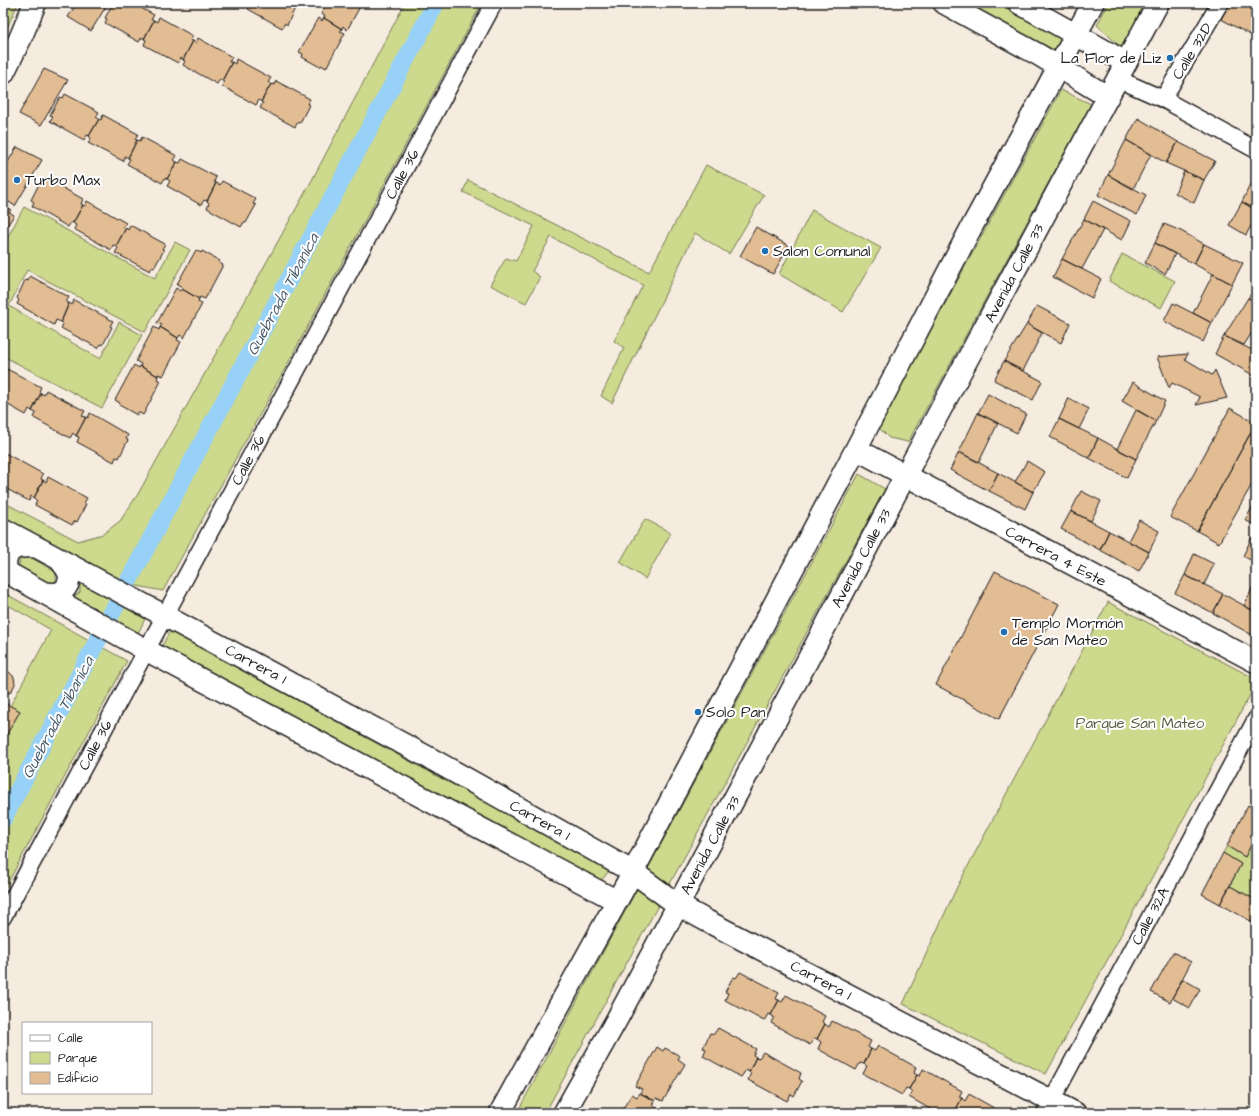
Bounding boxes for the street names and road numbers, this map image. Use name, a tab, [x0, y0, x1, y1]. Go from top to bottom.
street label: Calle 32D	[1167, 19, 1218, 84]
street label: Calle 36	[380, 145, 425, 203]
street label: Avenida Calle 33	[980, 220, 1049, 326]
street label: Calle 36	[226, 431, 271, 489]
street label: Avenida Calle 33	[827, 505, 896, 611]
street label: Carrera 4 Este	[1002, 521, 1110, 592]
street label: Carrera 1	[221, 639, 290, 689]
street label: Calle 36	[73, 716, 118, 774]
street label: Avenida Calle 33	[676, 792, 745, 898]
street label: Carrera 1	[505, 795, 574, 846]
street label: Calle 32A	[1126, 883, 1175, 949]
street label: Carrera 1	[786, 955, 855, 1005]

